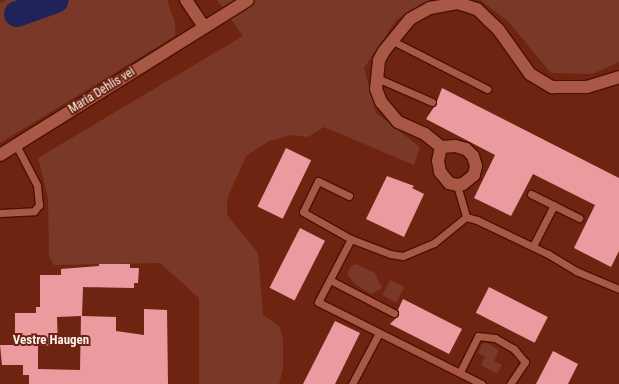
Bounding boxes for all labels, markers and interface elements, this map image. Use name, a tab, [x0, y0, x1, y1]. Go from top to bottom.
street label: Maria Dehlis vei	[66, 65, 138, 117]
district label: Vestre Haugen	[13, 332, 89, 348]

